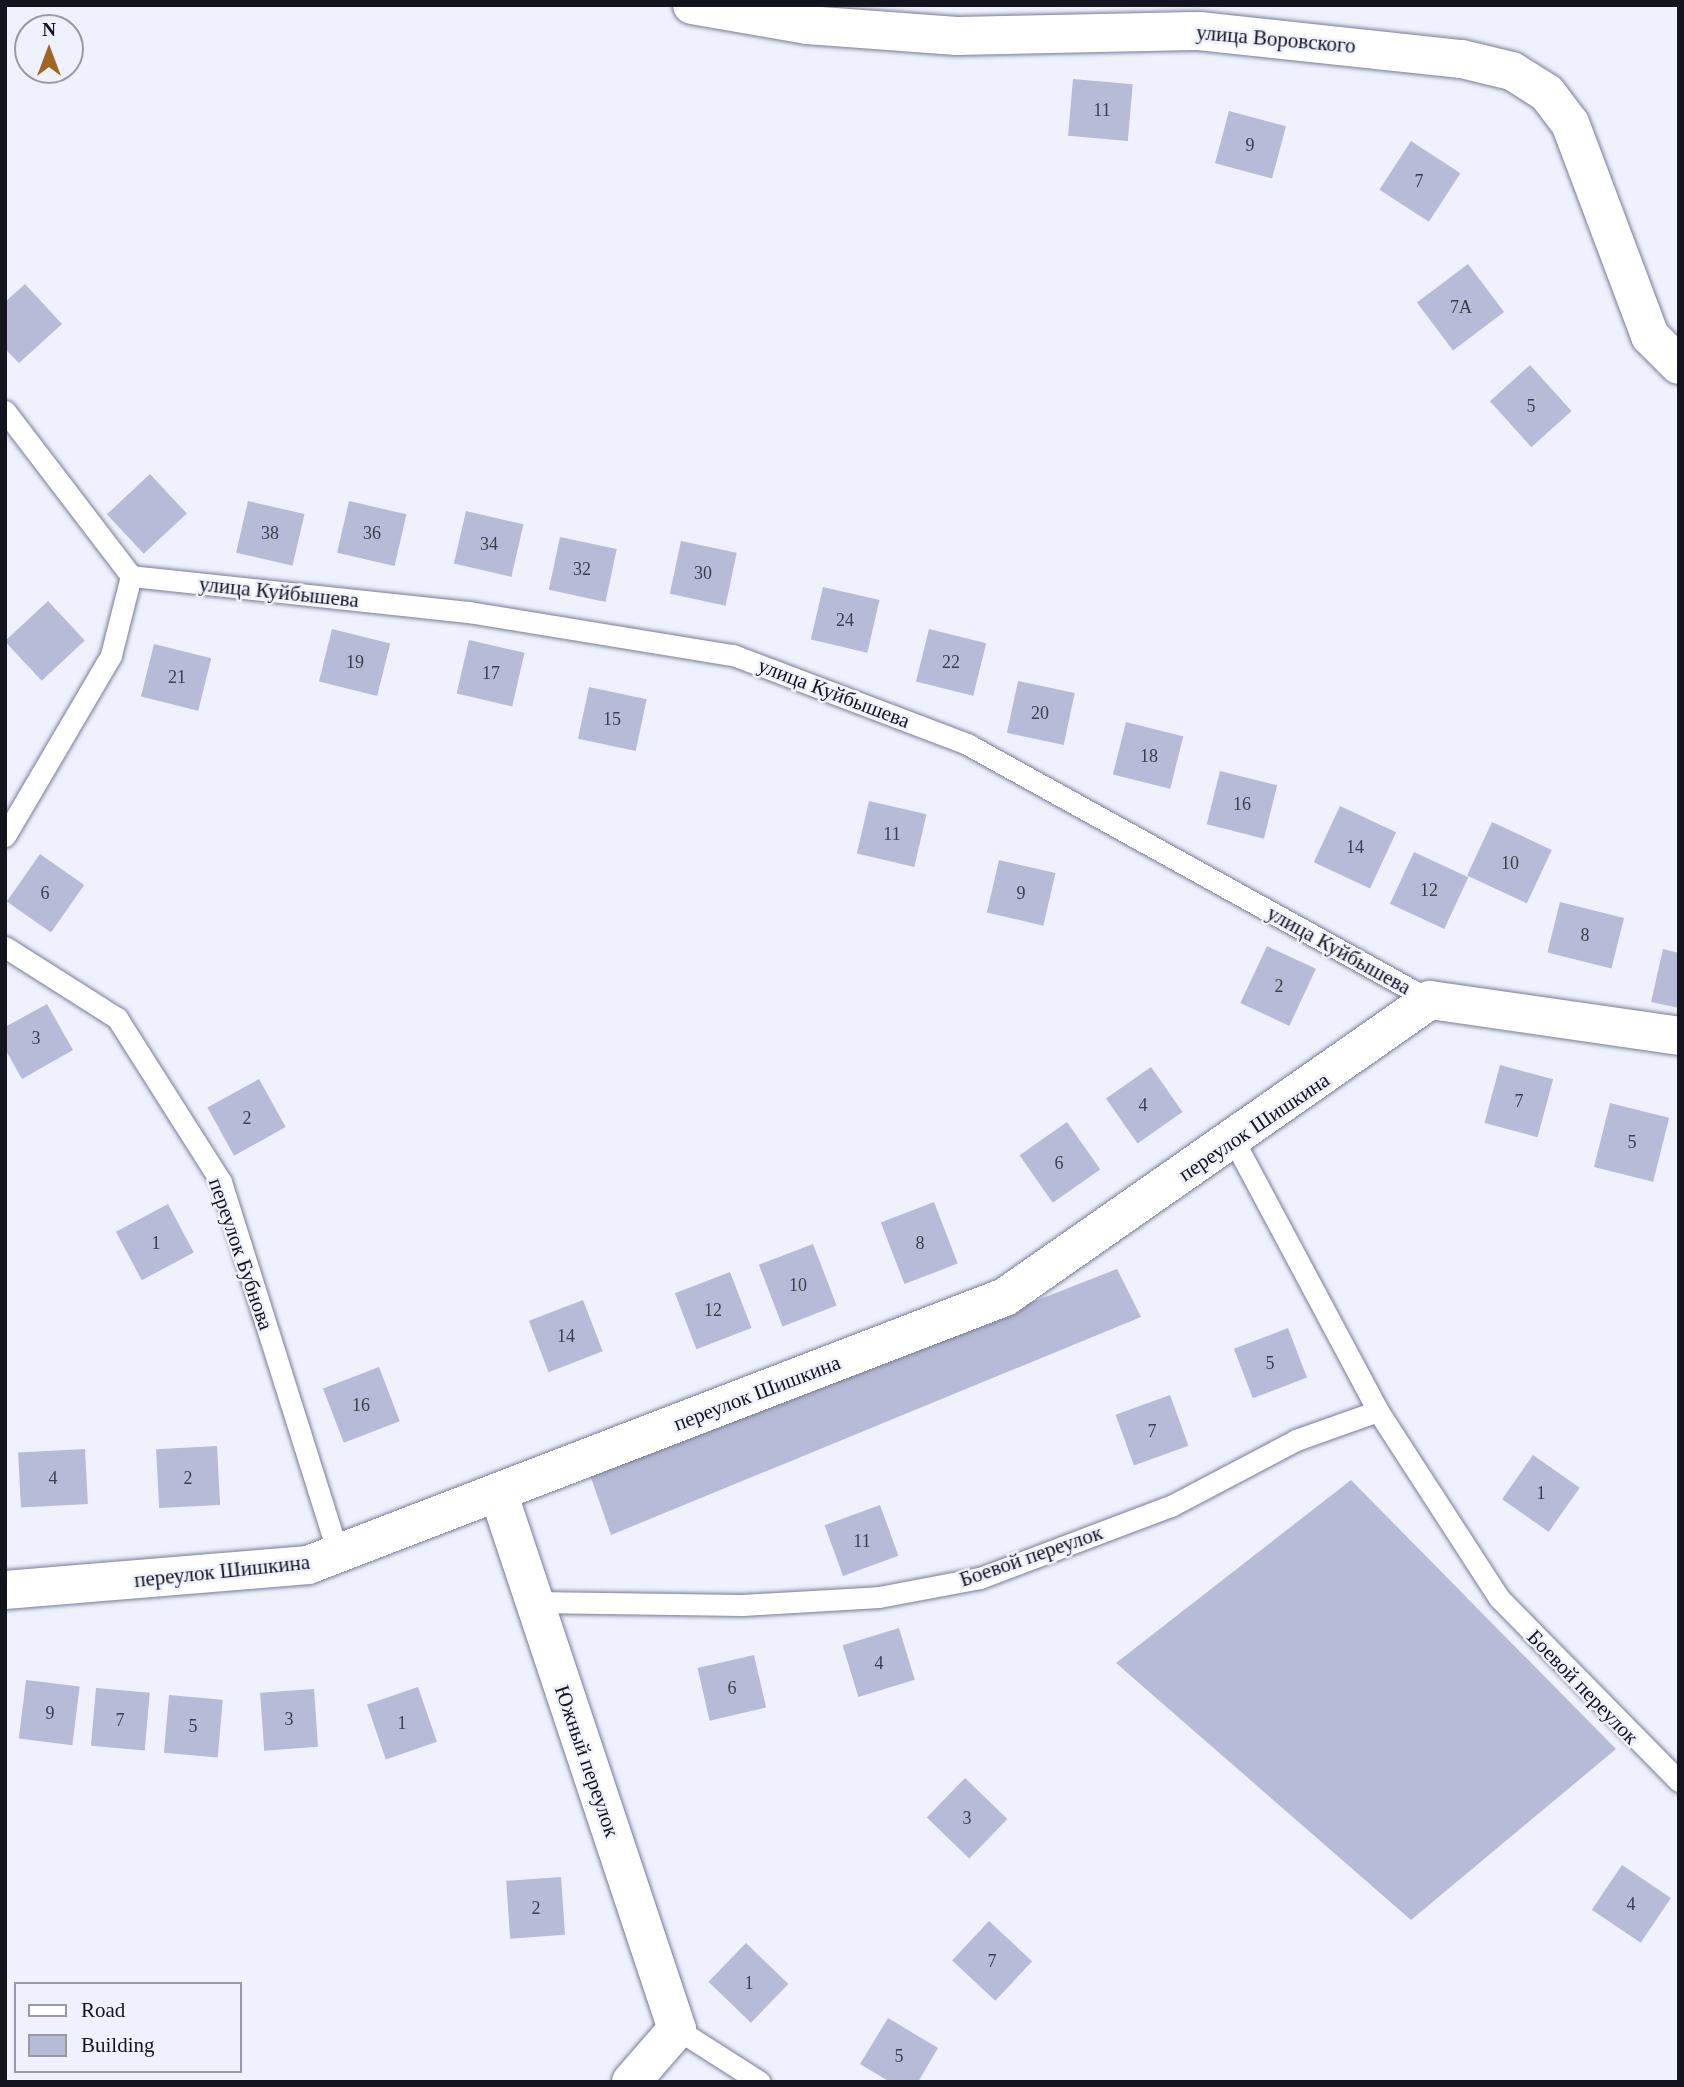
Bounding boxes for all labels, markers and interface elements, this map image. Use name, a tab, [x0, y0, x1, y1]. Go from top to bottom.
north arrow	[14, 14, 84, 84]
text: N	[42, 19, 56, 40]
street label: улица Воровского	[1195, 19, 1357, 59]
house number: 11	[1093, 99, 1111, 121]
house number: 9	[1246, 134, 1254, 156]
house number: 7	[1414, 170, 1424, 192]
house number: 7А	[1450, 296, 1472, 318]
house number: 5	[1526, 395, 1536, 417]
house number: 38	[261, 522, 279, 544]
house number: 36	[363, 522, 381, 544]
house number: 34	[480, 533, 498, 555]
house number: 32	[573, 558, 591, 580]
house number: 30	[694, 562, 712, 584]
street label: улица Куйбышева	[198, 571, 360, 613]
house number: 24	[836, 609, 854, 631]
house number: 19	[346, 651, 364, 673]
house number: 22	[942, 651, 960, 673]
street label: улица Куйбышева	[755, 652, 913, 734]
house number: 17	[482, 662, 500, 684]
house number: 21	[168, 666, 186, 688]
house number: 20	[1031, 702, 1049, 724]
house number: 15	[603, 708, 621, 730]
house number: 18	[1140, 745, 1158, 767]
house number: 16	[1233, 793, 1251, 815]
house number: 11	[883, 823, 901, 845]
house number: 14	[1346, 836, 1364, 858]
house number: 10	[1501, 852, 1519, 874]
house number: 12	[1420, 879, 1438, 901]
house number: 6	[40, 882, 50, 904]
house number: 9	[1016, 882, 1026, 904]
street label: улица Куйбышева	[1263, 900, 1415, 1000]
house number: 8	[1580, 924, 1590, 946]
house number: 2	[1274, 975, 1284, 997]
house number: 3	[32, 1027, 41, 1049]
street label: переулок Шишкина	[1174, 1067, 1334, 1187]
house number: 7	[1514, 1090, 1524, 1112]
house number: 4	[1138, 1094, 1148, 1116]
house number: 2	[242, 1107, 252, 1129]
house number: 5	[1628, 1131, 1636, 1153]
house number: 6	[1054, 1152, 1064, 1174]
street label: переулок Бубнова	[203, 1175, 279, 1333]
house number: 1	[152, 1232, 160, 1254]
house number: 8	[916, 1232, 924, 1254]
house number: 10	[789, 1274, 807, 1296]
house number: 12	[704, 1299, 722, 1321]
house number: 14	[557, 1325, 575, 1347]
street label: переулок Шишкина	[670, 1350, 844, 1436]
house number: 5	[1266, 1352, 1274, 1374]
house number: 16	[352, 1394, 370, 1416]
house number: 7	[1148, 1420, 1156, 1442]
house number: 4	[48, 1467, 57, 1489]
house number: 2	[184, 1467, 192, 1489]
house number: 1	[1536, 1482, 1546, 1504]
street label: Боевой переулок	[956, 1520, 1106, 1592]
house number: 11	[853, 1530, 871, 1552]
street label: переулок Шишкина	[133, 1549, 311, 1593]
street label: Боевой переулок	[1522, 1624, 1644, 1750]
house number: 4	[874, 1652, 884, 1674]
house number: 6	[728, 1677, 736, 1699]
street label: Южный переулок	[549, 1682, 625, 1840]
house number: 9	[46, 1702, 55, 1724]
house number: 3	[284, 1708, 294, 1730]
house number: 7	[116, 1709, 124, 1731]
house number: 1	[398, 1712, 407, 1734]
house number: 5	[188, 1715, 198, 1737]
house number: 3	[962, 1807, 972, 1829]
house number: 4	[1626, 1893, 1636, 1915]
house number: 2	[532, 1897, 540, 1919]
house number: 7	[988, 1950, 996, 1972]
house number: 1	[744, 1972, 754, 1994]
legend	[14, 1982, 242, 2073]
text: Road	[81, 1998, 125, 2022]
text: Building	[81, 2033, 155, 2057]
house number: 5	[894, 2045, 903, 2067]

